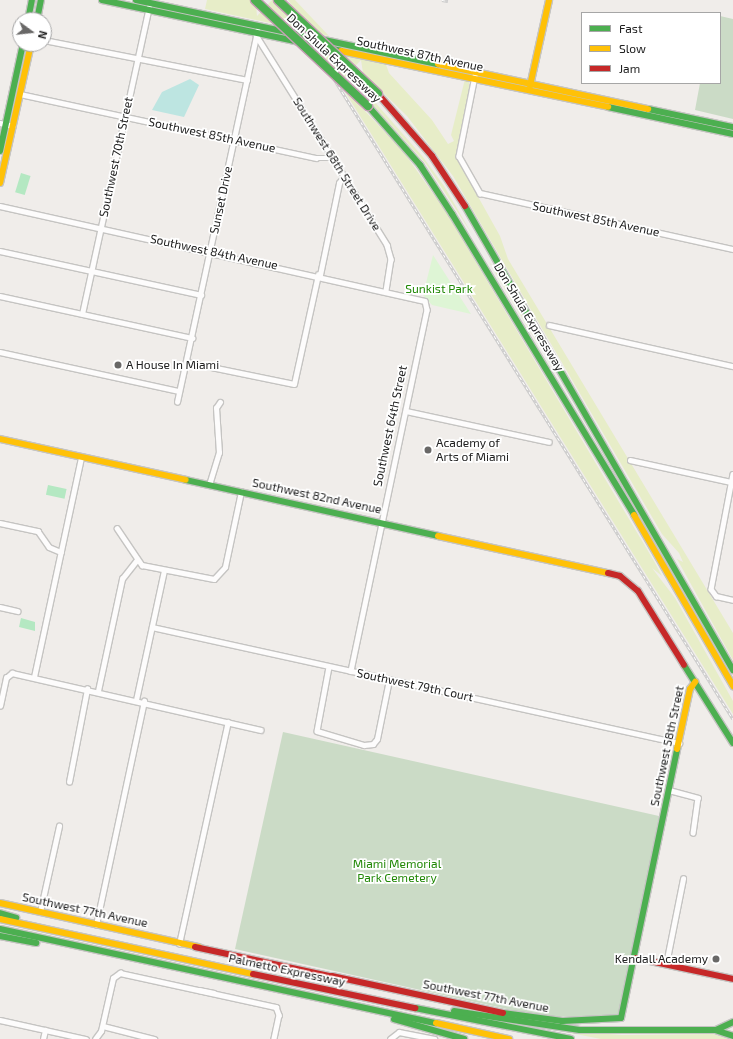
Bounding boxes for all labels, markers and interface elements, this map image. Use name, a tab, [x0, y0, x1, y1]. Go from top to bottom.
street label: Don Shula Expressway	[284, 10, 384, 106]
north arrow	[12, 12, 52, 52]
legend	[581, 12, 721, 84]
text: Fast	[619, 21, 642, 35]
text: N	[36, 29, 50, 40]
street label: Southwest 87th Avenue	[355, 34, 485, 74]
text: Slow	[619, 41, 646, 55]
text: Jam	[619, 61, 640, 75]
street label: Southwest 68th Street Drive	[290, 95, 384, 233]
street label: Southwest 70th Street	[96, 96, 136, 218]
street label: Southwest 85th Avenue	[147, 114, 277, 156]
street label: Sunset Drive	[207, 165, 235, 235]
street label: Southwest 85th Avenue	[531, 198, 661, 240]
street label: Southwest 84th Avenue	[149, 231, 279, 273]
street label: Don Shula Expressway	[491, 260, 567, 374]
park label: Sunkist Park	[405, 282, 473, 296]
place label: A House In Miami	[126, 358, 219, 372]
marker: A House In Miami	[113, 360, 123, 370]
street label: Southwest 64th Street	[370, 364, 410, 488]
place label: Academy of Arts of Miami	[436, 436, 509, 464]
marker: Academy of Arts of Miami	[423, 445, 433, 455]
street label: Southwest 82nd Avenue	[251, 475, 383, 517]
street label: Southwest 79th Court	[355, 666, 475, 704]
street label: Southwest 58th Street	[647, 684, 687, 808]
park label: Miami Memorial Park Cemetery	[353, 857, 441, 885]
street label: Southwest 77th Avenue	[21, 890, 149, 930]
street label: Palmetto Expressway	[227, 951, 347, 989]
place label: Kendall Academy	[614, 952, 708, 966]
marker: Kendall Academy	[711, 954, 721, 964]
street label: Southwest 77th Avenue	[422, 977, 550, 1015]

